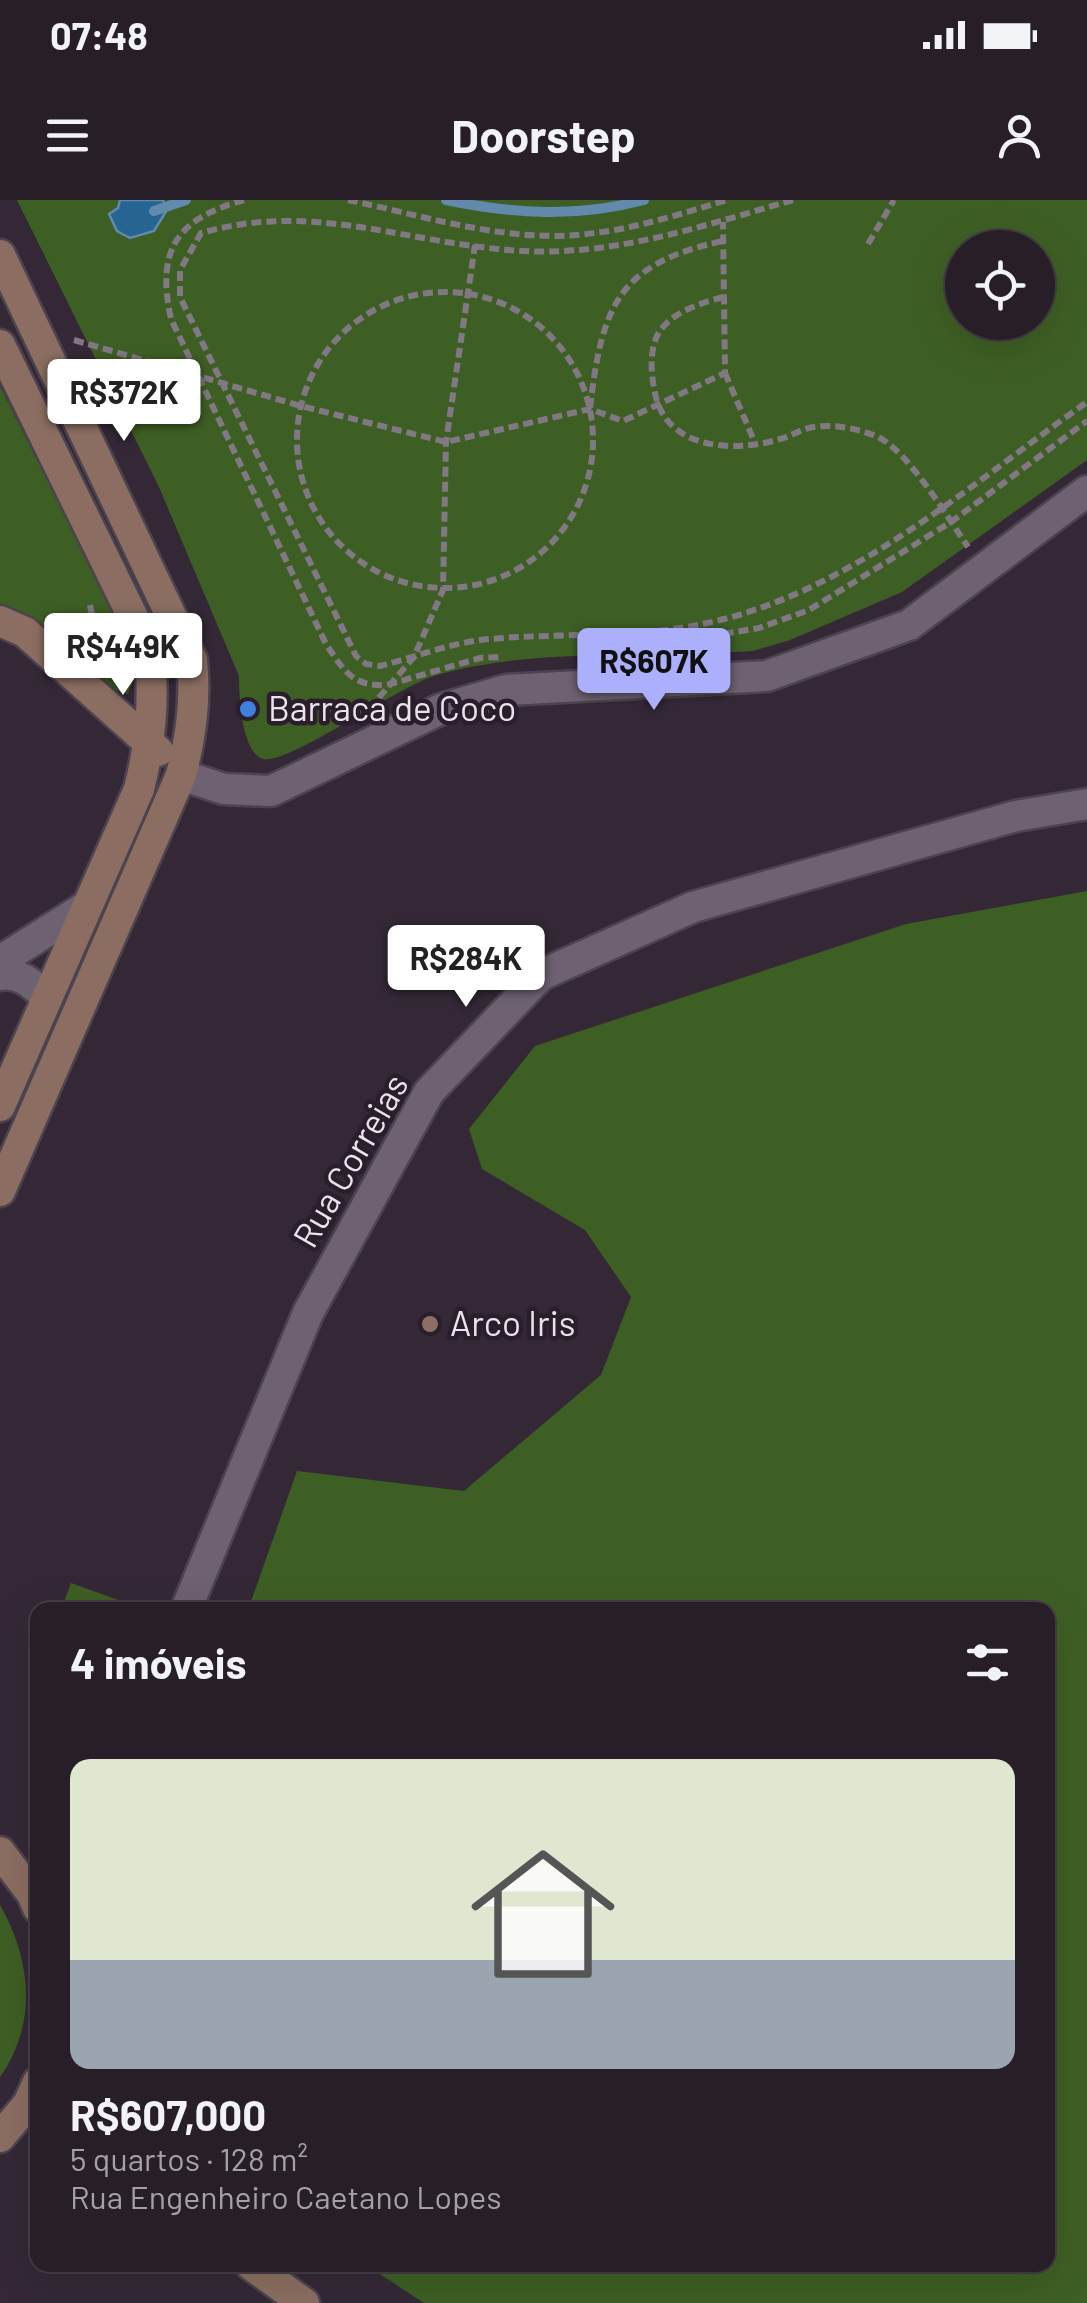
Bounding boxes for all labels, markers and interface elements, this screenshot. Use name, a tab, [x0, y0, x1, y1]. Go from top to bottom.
text: 07:48	[50, 12, 148, 58]
icon: menu	[40, 108, 95, 163]
text: Doorstep	[451, 108, 636, 162]
icon: person	[992, 108, 1047, 163]
map controls	[945, 230, 1055, 340]
button: locate	[945, 230, 1055, 340]
pin: R$372K	[43, 359, 205, 444]
text: R$372K	[69, 372, 179, 410]
pin: R$449K	[42, 613, 204, 698]
text: R$449K	[66, 626, 180, 664]
pin: R$607K	[573, 628, 735, 713]
text: R$607K	[599, 641, 709, 679]
place label: Barraca de Coco	[268, 686, 516, 728]
marker: Barraca de Coco	[237, 698, 259, 720]
pin: R$284K	[385, 925, 547, 1010]
text: R$284K	[410, 938, 522, 976]
street label: Rua Correias	[283, 1066, 416, 1254]
place label: Arco Iris	[450, 1301, 576, 1343]
marker: Arco Iris	[419, 1313, 441, 1335]
icon: filters	[960, 1635, 1015, 1690]
text: 4 imóveis	[70, 1637, 247, 1687]
icon: home	[453, 1824, 633, 2004]
text: R$607,000	[70, 2089, 266, 2139]
text: 5 quartos · 128 m²	[70, 2139, 308, 2177]
text: Rua Engenheiro Caetano Lopes	[70, 2177, 502, 2215]

